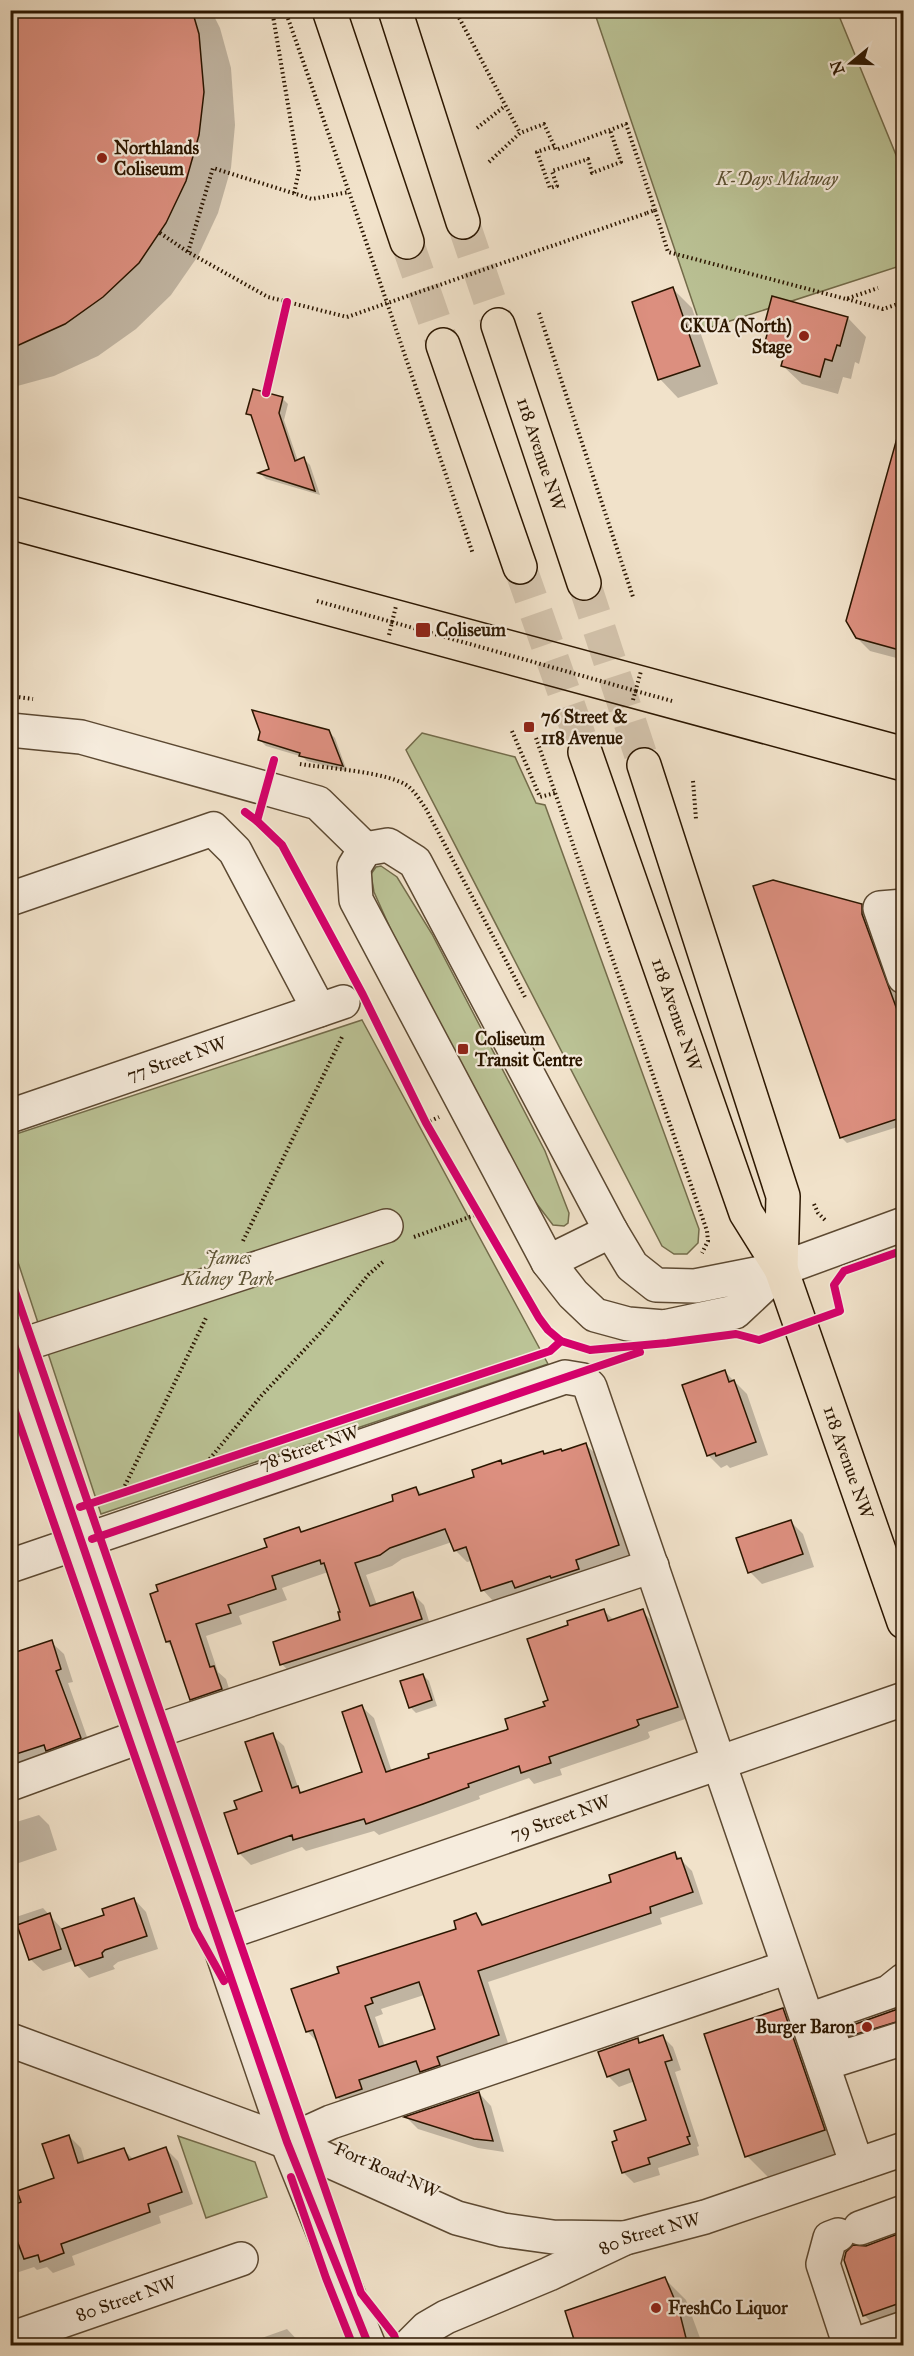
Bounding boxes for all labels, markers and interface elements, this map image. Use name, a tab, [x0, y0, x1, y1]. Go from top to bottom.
north arrow	[821, 33, 881, 93]
text: N	[826, 58, 848, 77]
place label: Northlands Coliseum	[114, 137, 199, 180]
marker: Northlands Coliseum	[95, 151, 109, 165]
park label: K-Days Midway	[715, 168, 839, 190]
place label: CKUA (North) Stage	[680, 315, 793, 359]
marker: CKUA (North) Stage	[797, 329, 811, 343]
street label: 118 Avenue NW	[512, 395, 570, 514]
place label: Coliseum	[436, 619, 507, 641]
marker: Coliseum	[414, 621, 432, 639]
place label: 76 Street & 118 Avenue	[541, 706, 628, 749]
marker: 76 Street & 118 Avenue	[522, 720, 536, 734]
street label: 118 Avenue NW	[647, 955, 707, 1075]
place label: Coliseum Transit Centre	[474, 1028, 583, 1071]
street label: 77 Street NW	[124, 1031, 230, 1086]
marker: Coliseum Transit Centre	[456, 1042, 470, 1056]
park label: James Kidney Park	[181, 1247, 274, 1290]
street label: 118 Avenue NW	[819, 1403, 878, 1522]
street label: 78 Street NW	[256, 1420, 363, 1475]
street label: 79 Street NW	[507, 1790, 614, 1845]
place label: Burger Baron	[755, 2016, 855, 2039]
marker: Burger Baron	[860, 2020, 874, 2034]
street label: Fort Road NW	[331, 2137, 444, 2203]
street label: 80 Street NW	[595, 2207, 703, 2260]
street label: 80 Street NW	[73, 2271, 180, 2326]
place label: FreshCo Liquor	[668, 2297, 789, 2320]
marker: FreshCo Liquor	[649, 2301, 663, 2315]

